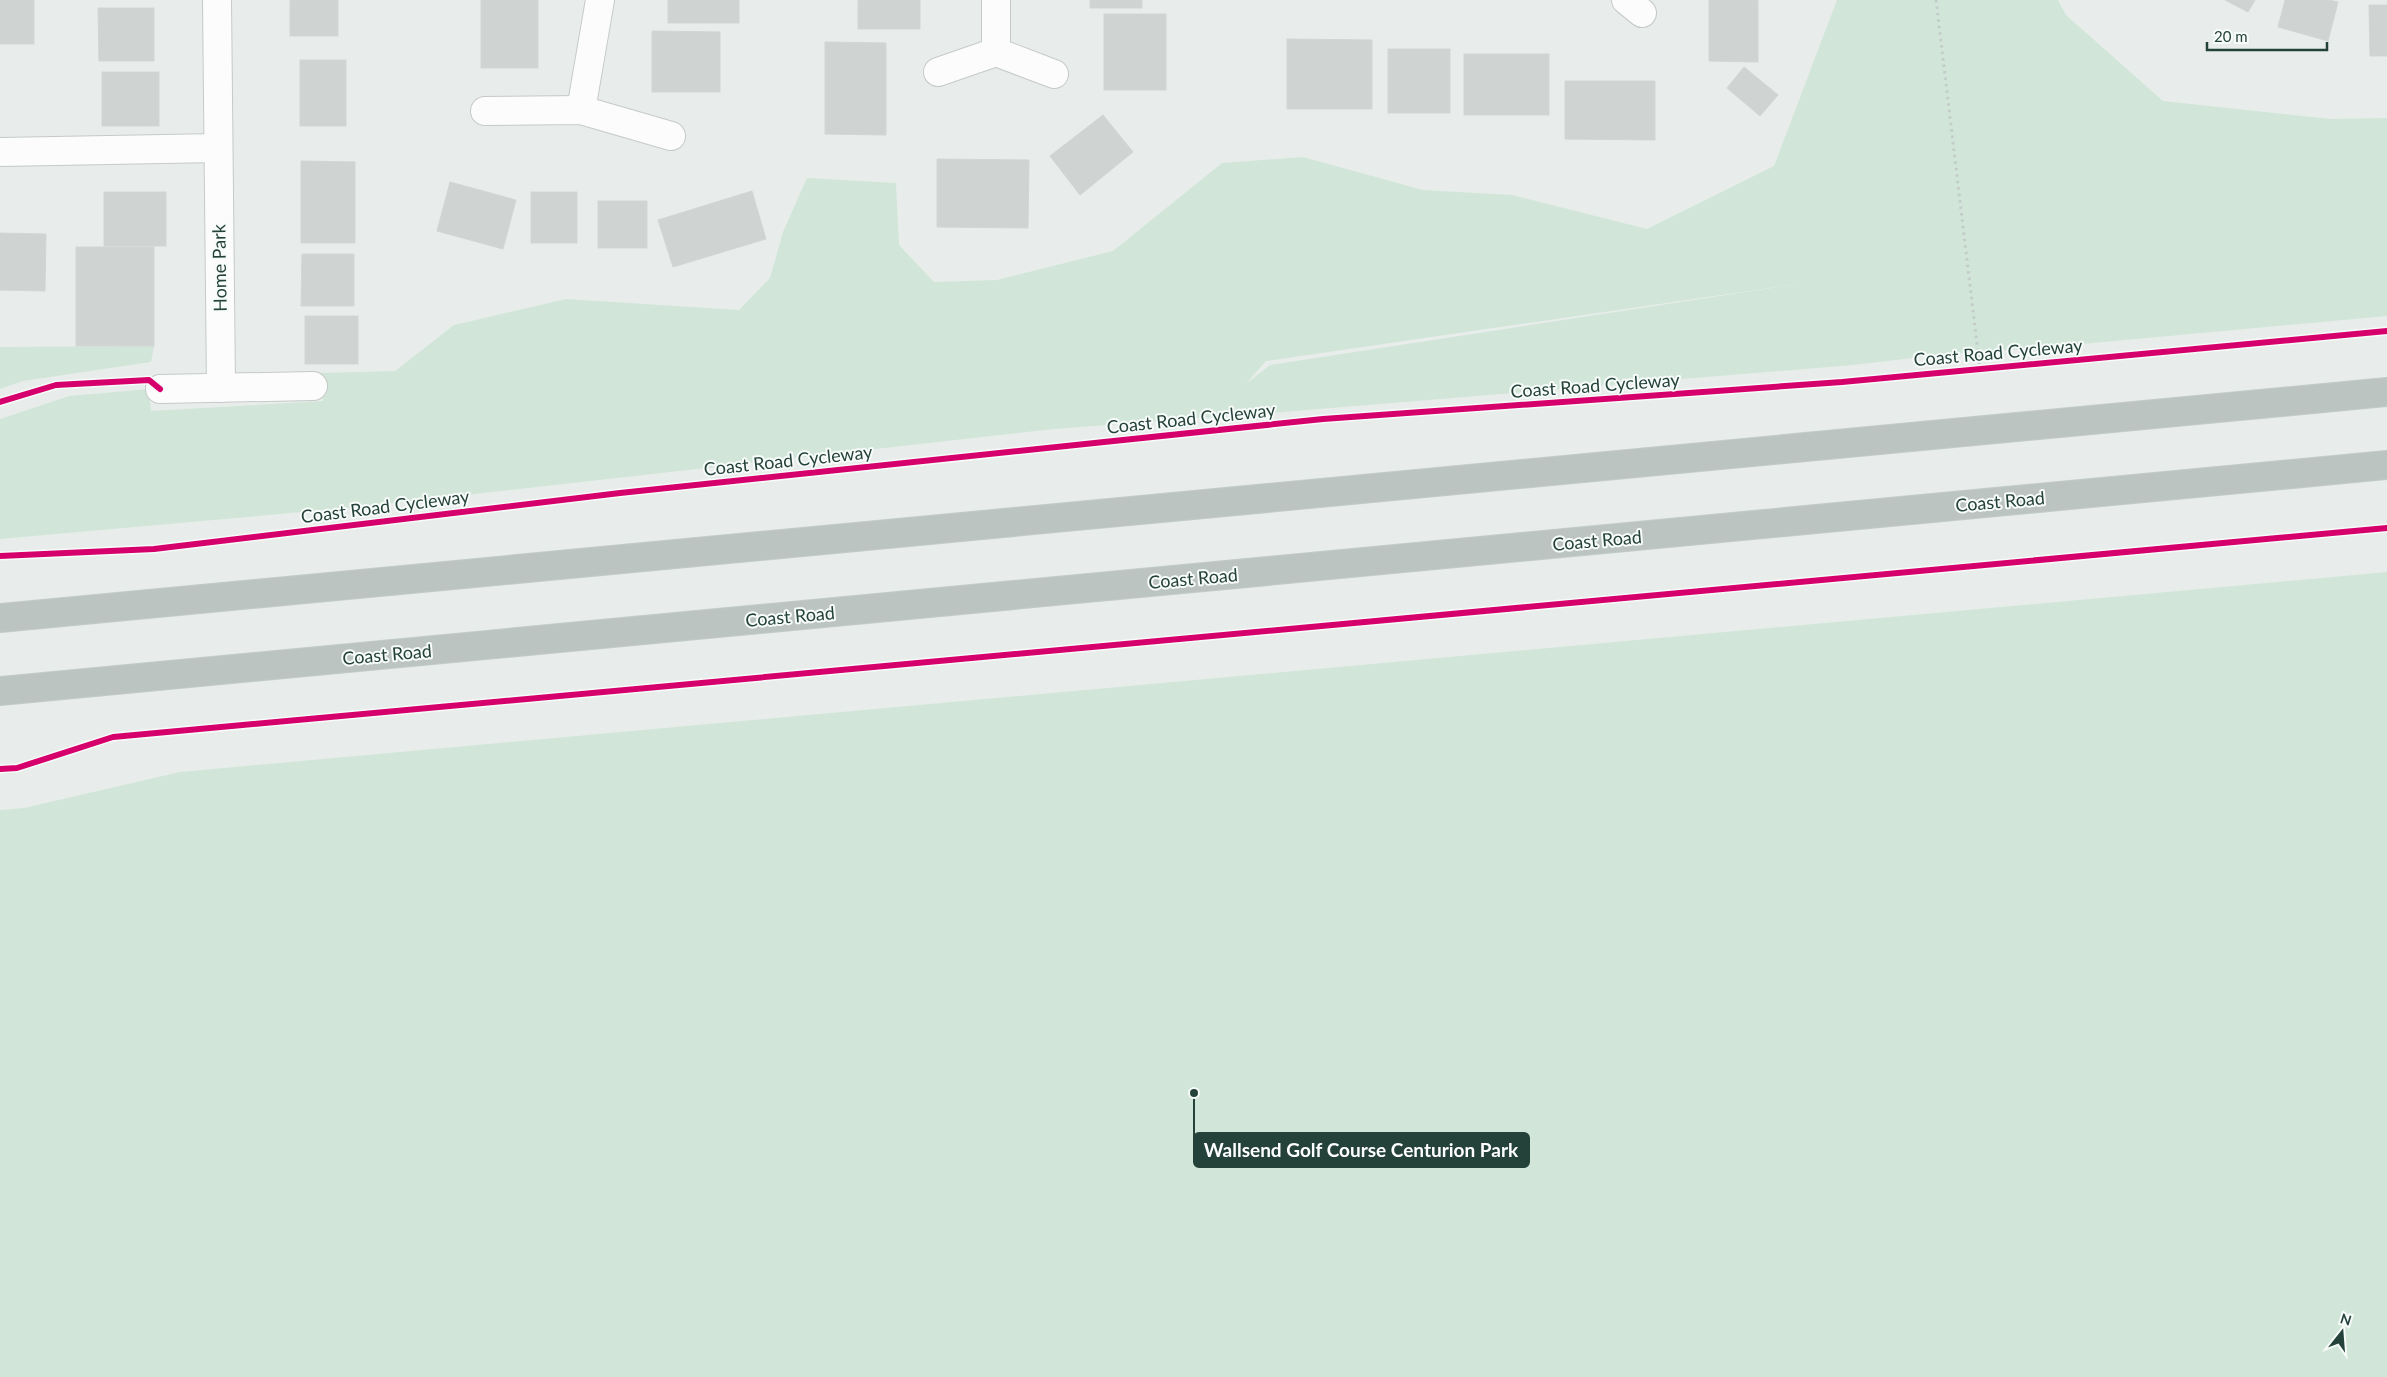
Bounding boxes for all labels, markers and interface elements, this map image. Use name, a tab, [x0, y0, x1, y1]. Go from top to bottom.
scale bar	[2207, 20, 2327, 52]
text: 20 m	[2214, 27, 2248, 45]
street label: Home Park	[207, 223, 231, 312]
street label: Coast Road Cycleway	[1913, 334, 2084, 370]
street label: Coast Road Cycleway	[1510, 368, 1681, 402]
street label: Coast Road Cycleway	[1106, 398, 1277, 438]
street label: Coast Road Cycleway	[703, 440, 874, 480]
street label: Coast Road Cycleway	[300, 485, 471, 527]
street label: Coast Road	[1954, 486, 2046, 516]
street label: Coast Road	[1551, 525, 1643, 555]
street label: Coast Road	[1147, 563, 1239, 593]
street label: Coast Road	[744, 601, 836, 631]
street label: Coast Road	[341, 639, 433, 669]
callout: Wallsend Golf Course Centurion Park	[1194, 1133, 1529, 1167]
text: Wallsend Golf Course Centurion Park	[1204, 1138, 1519, 1161]
north arrow	[2317, 1307, 2367, 1357]
text: N	[2338, 1309, 2354, 1329]

